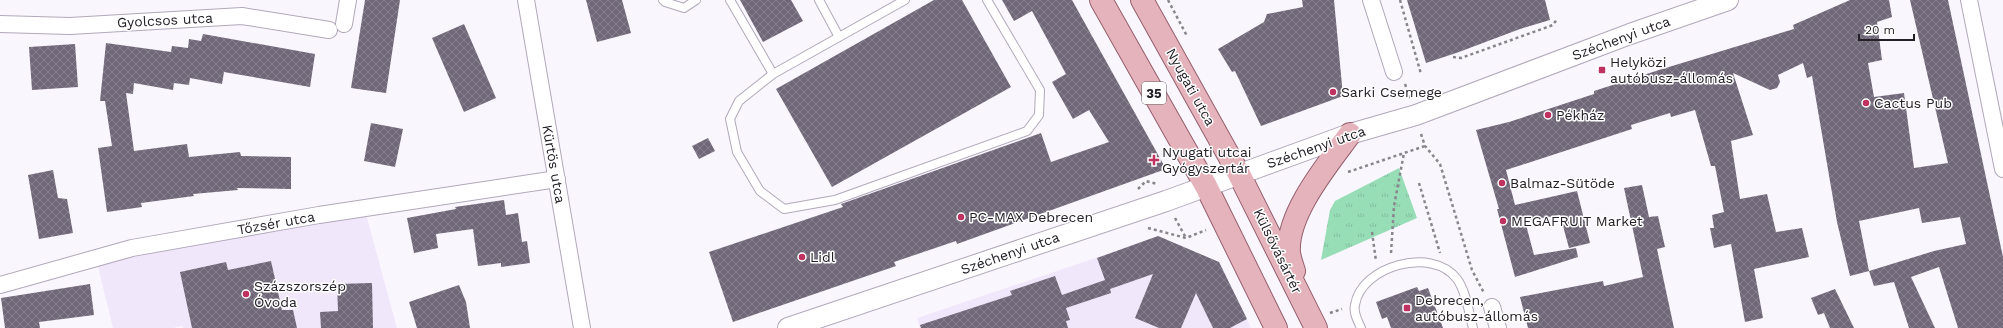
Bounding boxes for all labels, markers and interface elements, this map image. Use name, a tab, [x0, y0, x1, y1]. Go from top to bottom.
street label: Gyolcsos utca	[117, 9, 213, 31]
street label: Széchenyi utca	[1570, 13, 1672, 63]
scale bar	[1859, 16, 1914, 42]
text: 20 m	[1865, 23, 1895, 37]
street label: Nyugati utca	[1163, 46, 1219, 128]
place label: Helyközi autóbusz-állomás	[1610, 54, 1733, 86]
marker: Helyközi autóbusz-állomás	[1597, 65, 1607, 75]
road number: 35	[1142, 82, 1166, 104]
place label: Sarki Csemege	[1341, 84, 1442, 100]
marker: Sarki Csemege	[1328, 87, 1338, 97]
place label: Cactus Pub	[1874, 95, 1952, 111]
marker: Cactus Pub	[1861, 98, 1871, 108]
place label: Pékház	[1556, 107, 1605, 123]
marker: Pékház	[1543, 110, 1553, 120]
street label: Kürtös utca	[539, 123, 569, 205]
street label: Széchenyi utca	[1265, 123, 1368, 171]
place label: Nyugati utcai Gyógyszertár	[1162, 144, 1252, 176]
marker: Nyugati utcai Gyógyszertár	[1149, 155, 1159, 165]
place label: Balmaz-Sütöde	[1510, 175, 1615, 191]
marker: Balmaz-Sütöde	[1497, 178, 1507, 188]
street label: Külsővásártér	[1250, 206, 1306, 296]
street label: Tőzsér utca	[236, 208, 316, 238]
place label: PC-MAX Debrecen	[969, 209, 1093, 225]
marker: PC-MAX Debrecen	[956, 212, 966, 222]
place label: MEGAFRUIT Market	[1511, 213, 1643, 229]
marker: MEGAFRUIT Market	[1498, 216, 1508, 226]
street label: Széchenyi utca	[959, 229, 1062, 277]
place label: Lidl	[810, 249, 836, 265]
marker: Lidl	[797, 252, 807, 262]
place label: Százszorszép Óvoda	[254, 278, 346, 310]
marker: Százszorszép Óvoda	[241, 289, 251, 299]
place label: Debrecen, autóbusz-állomás	[1415, 292, 1538, 324]
marker: Debrecen, autóbusz-állomás	[1402, 303, 1412, 313]

